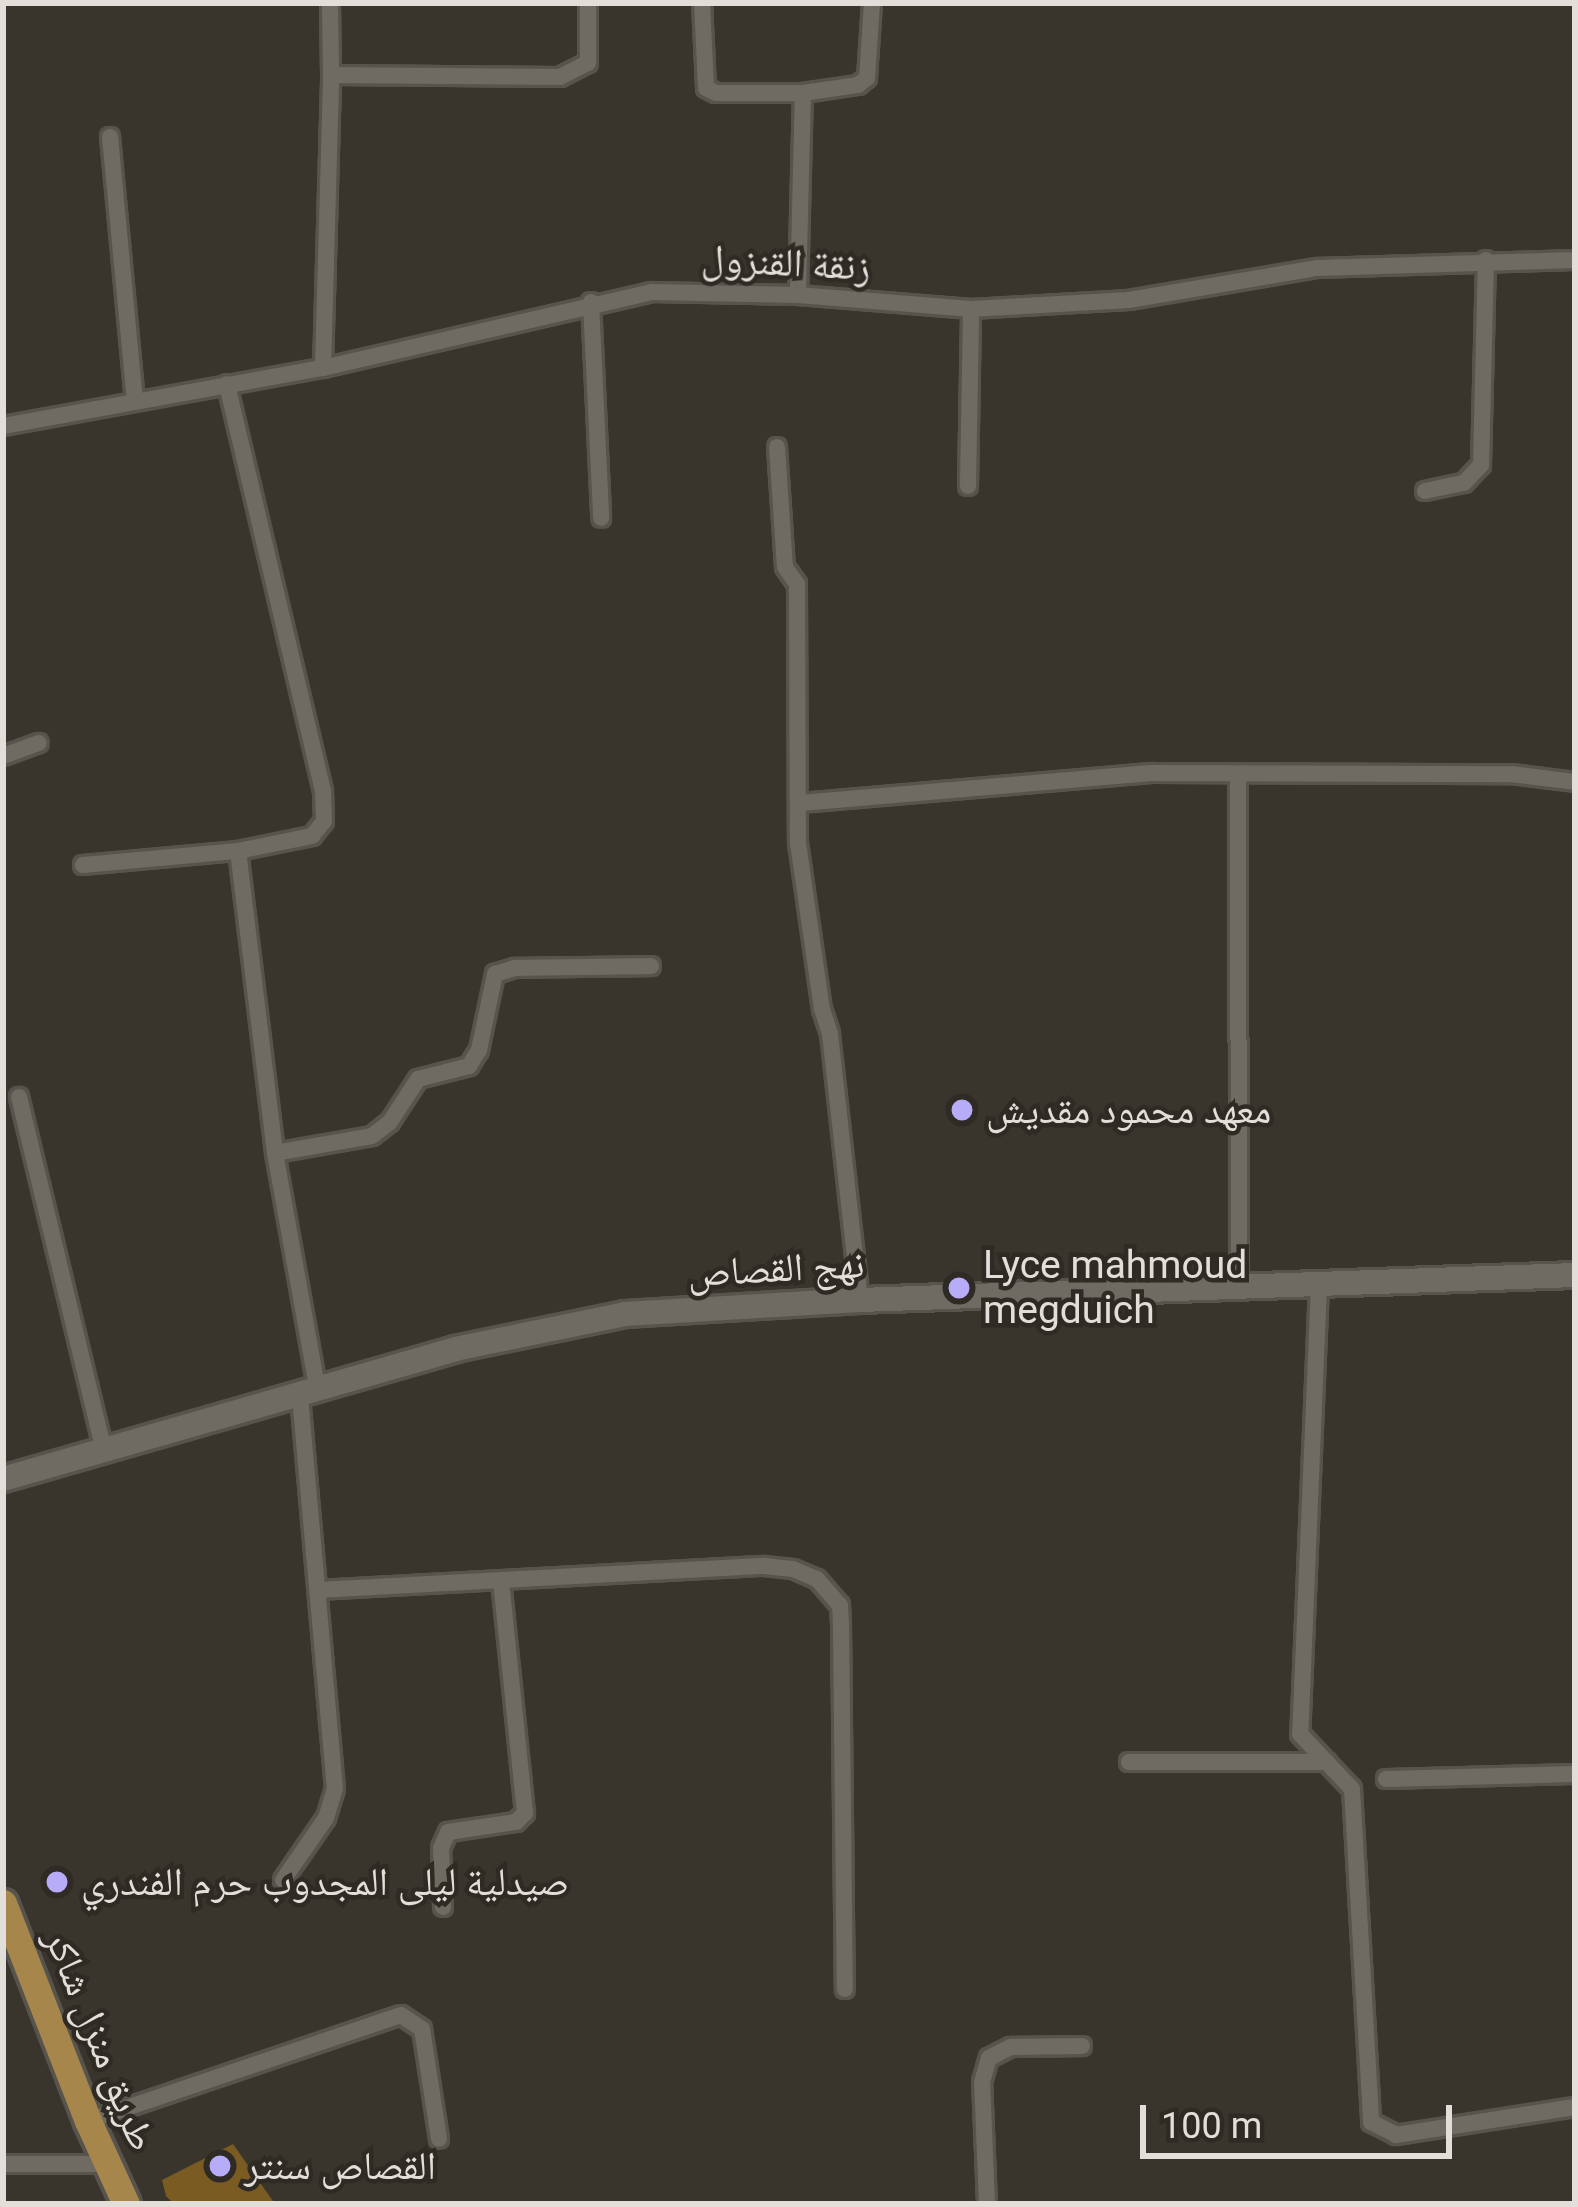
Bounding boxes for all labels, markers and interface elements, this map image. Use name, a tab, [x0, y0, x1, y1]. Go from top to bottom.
street label: زنقة القنزول	[700, 235, 872, 291]
place label: معهد محمود مقديش	[986, 1087, 1271, 1133]
marker: معهد محمود مقديش	[949, 1097, 975, 1123]
street label: نهج القصاص	[686, 1241, 866, 1297]
place label: Lyce mahmoud megduich	[983, 1243, 1247, 1334]
marker: Lyce mahmoud megduich	[946, 1275, 972, 1301]
place label: صيدلية ليلى المجدوب حرم الفندري	[81, 1859, 569, 1905]
marker: صيدلية ليلى المجدوب حرم الفندري	[44, 1869, 70, 1895]
street label: طريق منزل شاكر	[34, 1922, 166, 2158]
scale bar	[1146, 2081, 1458, 2155]
text: 100 m	[1161, 2105, 1262, 2147]
place label: القصاص سنتر	[244, 2143, 436, 2189]
marker: القصاص سنتر	[207, 2153, 233, 2179]

